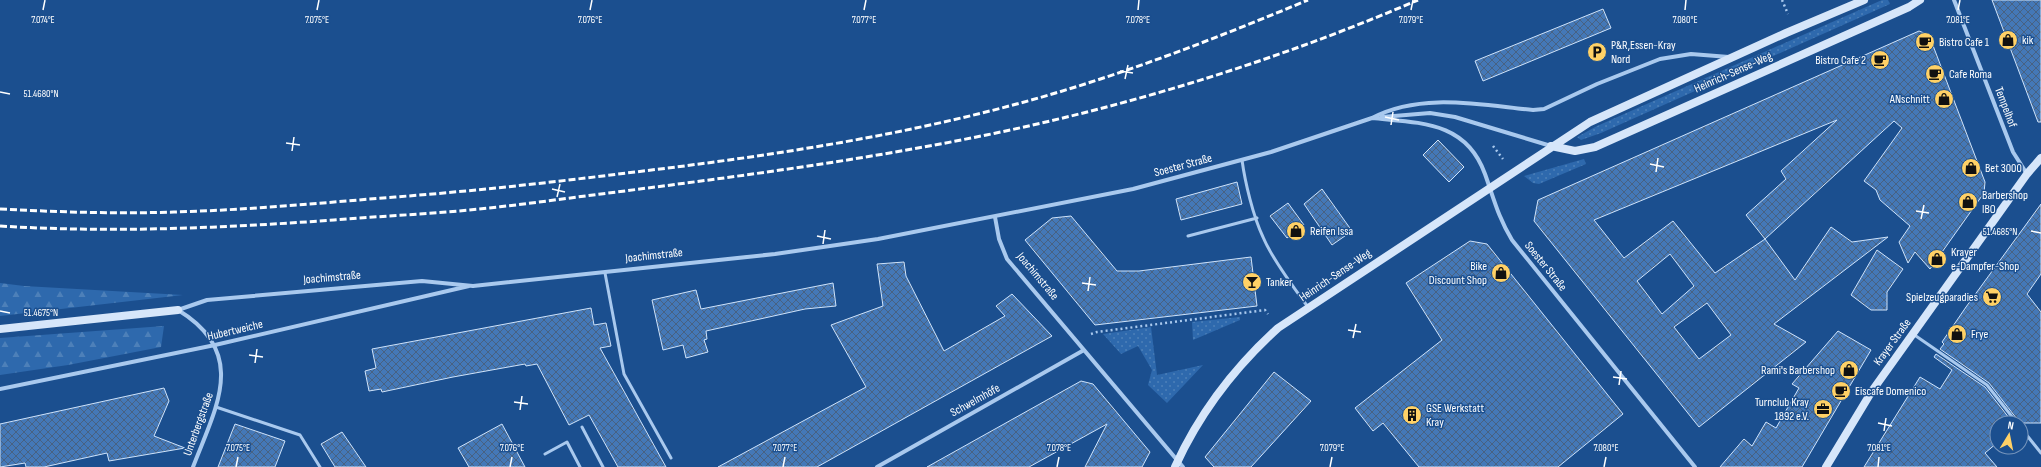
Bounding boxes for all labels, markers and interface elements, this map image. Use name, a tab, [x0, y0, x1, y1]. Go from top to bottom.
text: 7.074°E	[31, 14, 55, 26]
text: 7.075°E	[305, 14, 329, 26]
text: 7.076°E	[578, 14, 602, 26]
text: 7.077°E	[852, 14, 876, 26]
text: 7.078°E	[1126, 14, 1150, 26]
text: 7.079°E	[1399, 14, 1423, 26]
text: 7.080°E	[1672, 14, 1698, 26]
text: 7.081°E	[1946, 14, 1970, 26]
shop icon: kik	[1997, 29, 2019, 51]
cafe icon: Bistro Cafe 1	[1914, 31, 1936, 53]
place label: kik	[2022, 33, 2034, 48]
place label: Bistro Cafe 1	[1939, 35, 1990, 50]
place label: P&R,Essen-Kray Nord	[1611, 38, 1676, 67]
parking icon: P&R,Essen-Kray Nord	[1586, 41, 1608, 63]
street label: Heinrich-Sense-Weg	[1692, 48, 1775, 96]
cafe icon: Bistro Cafe 2	[1869, 49, 1891, 71]
place label: Bistro Cafe 2	[1815, 53, 1866, 68]
cafe icon: Cafe Roma	[1924, 63, 1946, 85]
place label: Cafe Roma	[1949, 67, 1992, 82]
street label: Tempelhof	[1991, 85, 2020, 130]
text: 51.4680°N	[23, 88, 59, 100]
shop icon: ANschnitt	[1933, 88, 1955, 110]
place label: ANschnitt	[1889, 92, 1930, 107]
street label: Soester Straße	[1152, 150, 1214, 180]
shop icon: Bet 3000	[1960, 157, 1982, 179]
place label: Bet 3000	[1985, 161, 2022, 176]
place label: Barbershop IBO	[1982, 188, 2028, 217]
shop icon: Barbershop IBO	[1957, 191, 1979, 213]
shop icon: Reifen Issa	[1285, 220, 1307, 242]
place label: Reifen Issa	[1310, 224, 1353, 239]
text: 51.4685°N	[1983, 226, 2017, 238]
street label: Soester Straße	[1521, 238, 1570, 294]
street label: Joachimstraße	[624, 245, 684, 266]
place label: Krayer e-Dampfer-Shop	[1951, 245, 2019, 274]
street label: Heinrich-Sense-Weg	[1296, 246, 1374, 305]
shop icon: Krayer e-Dampfer-Shop	[1926, 248, 1948, 270]
street label: Joachimstraße	[1013, 249, 1062, 303]
place label: Bike Discount Shop	[1429, 259, 1487, 288]
shop icon: Bike Discount Shop	[1490, 262, 1512, 284]
street label: Joachimstraße	[302, 268, 362, 288]
bar icon: Tanker	[1241, 271, 1263, 293]
place label: Tanker	[1266, 275, 1293, 290]
supermarket icon: Spielzeugparadies	[1981, 286, 2003, 308]
place label: Spielzeugparadies	[1906, 290, 1978, 305]
text: 51.4675°N	[24, 307, 58, 319]
street label: Krayer Straße	[1870, 316, 1915, 369]
street label: Hubertweiche	[206, 317, 265, 344]
shop icon: Frye	[1946, 323, 1968, 345]
place label: Frye	[1971, 327, 1989, 342]
shop icon: Rami's Barbershop	[1838, 359, 1860, 381]
place label: Rami's Barbershop	[1761, 363, 1835, 378]
cafe icon: Eiscafe Domenico	[1830, 380, 1852, 402]
street label: Schwelmhöfe	[948, 381, 1003, 420]
place label: Eiscafe Domenico	[1855, 384, 1926, 399]
street label: Unterbergstraße	[180, 390, 217, 458]
place label: Turnclub Kray 1892 e.V.	[1755, 395, 1809, 424]
office icon: Turnclub Kray 1892 e.V.	[1812, 398, 1834, 420]
place label: GSE Werkstatt Kray	[1426, 401, 1484, 430]
building icon: GSE Werkstatt Kray	[1401, 404, 1423, 426]
north arrow	[1989, 415, 2029, 455]
text: N	[2007, 419, 2015, 433]
text: 7.075°E	[226, 442, 250, 454]
text: 7.076°E	[500, 442, 524, 454]
text: 7.077°E	[773, 442, 797, 454]
text: 7.078°E	[1047, 442, 1071, 454]
text: 7.079°E	[1320, 442, 1344, 454]
text: 7.080°E	[1593, 442, 1619, 454]
text: 7.081°E	[1867, 442, 1891, 454]

